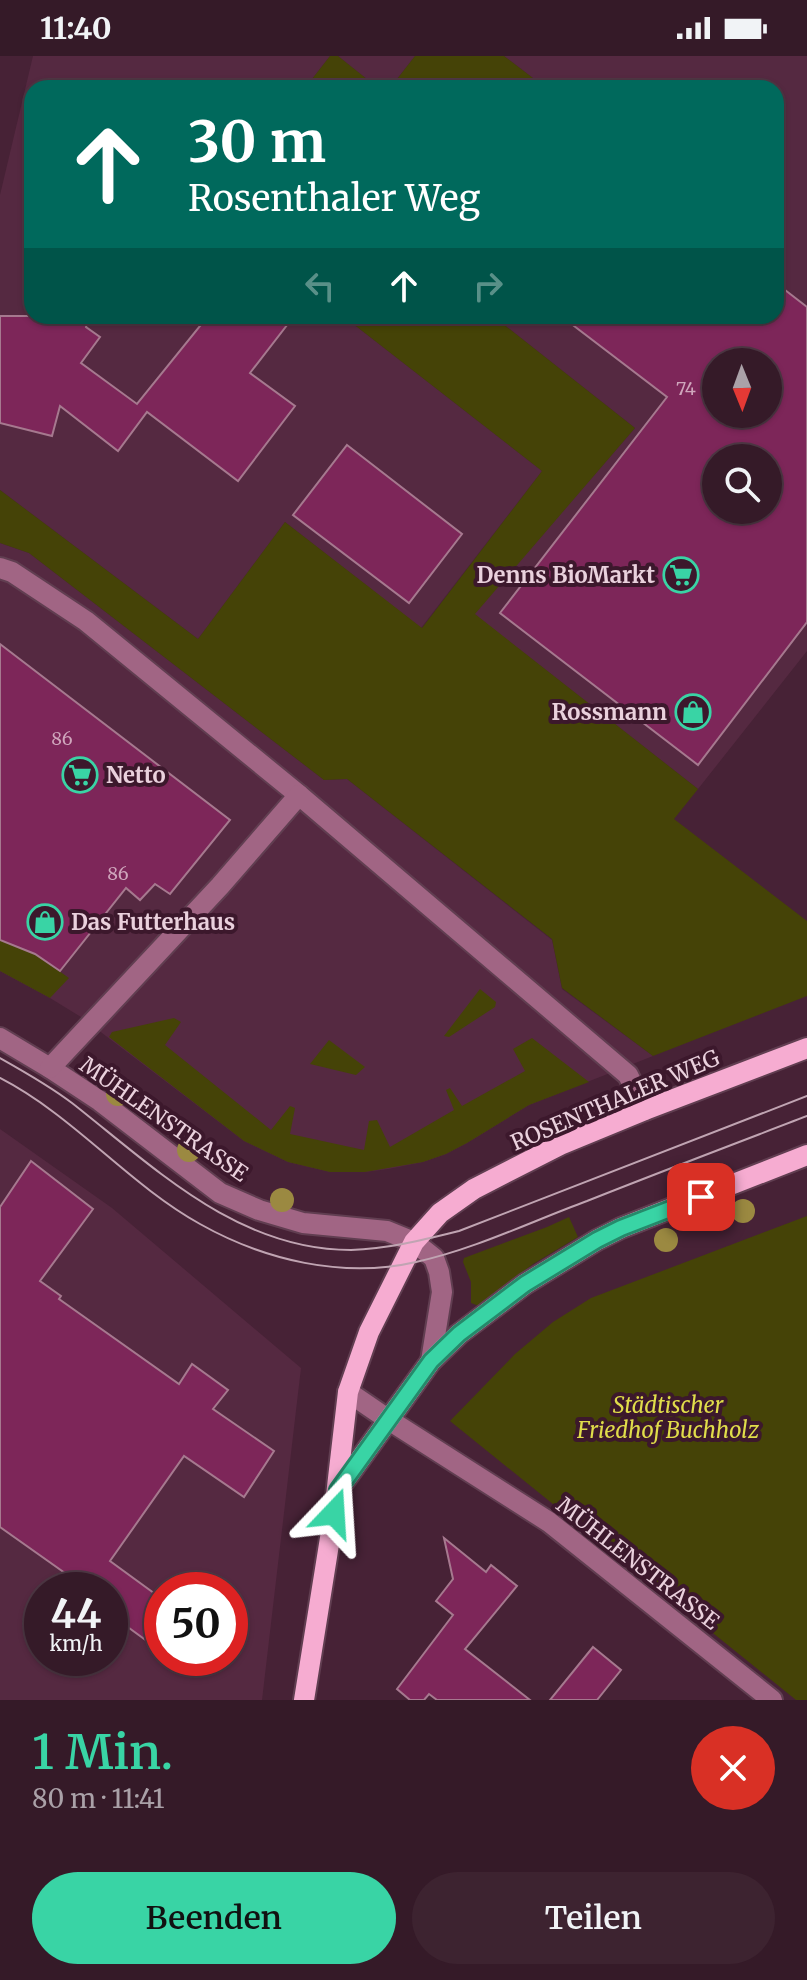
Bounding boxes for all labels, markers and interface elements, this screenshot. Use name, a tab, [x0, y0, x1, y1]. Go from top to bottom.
text: 11:40	[40, 9, 112, 47]
text: 30 m	[188, 107, 326, 177]
icon: ahead	[56, 112, 160, 216]
text: Rosenthaler Weg	[188, 176, 480, 221]
icon: left	[298, 264, 342, 308]
icon: ahead	[382, 264, 426, 308]
icon: right	[466, 264, 510, 308]
north arrow	[702, 348, 782, 428]
map controls	[702, 348, 782, 524]
house number: 74	[676, 377, 696, 400]
button: search	[702, 444, 782, 524]
supermarket icon: Denns BioMarkt	[662, 556, 700, 594]
place label: Denns BioMarkt	[476, 561, 655, 589]
shop icon: Rossmann	[674, 693, 712, 731]
place label: Rossmann	[552, 698, 667, 726]
house number: 86	[51, 727, 73, 750]
supermarket icon: Netto	[61, 756, 99, 794]
place label: Netto	[106, 761, 166, 789]
house number: 86	[107, 862, 129, 885]
shop icon: Das Futterhaus	[26, 903, 64, 941]
place label: Das Futterhaus	[71, 908, 235, 936]
street label: ROSENTHALER WEG	[506, 1043, 724, 1157]
street label: MÜHLENSTRASSE	[74, 1050, 254, 1188]
pin	[667, 1163, 735, 1231]
icon: arrive	[679, 1175, 723, 1219]
park label: Städtischer Friedhof Buchholz	[576, 1391, 760, 1444]
position arrow	[292, 1471, 376, 1555]
street label: MÜHLENSTRASSE	[551, 1491, 725, 1635]
speed limit sign: 50	[144, 1572, 248, 1676]
text: 44	[51, 1589, 101, 1639]
text: km/h	[50, 1631, 102, 1656]
text: 1 Min.	[32, 1722, 173, 1782]
button: close	[691, 1726, 775, 1810]
text: 80 m · 11:41	[32, 1782, 165, 1815]
button: Beenden	[32, 1872, 396, 1964]
button: Teilen	[412, 1872, 775, 1964]

